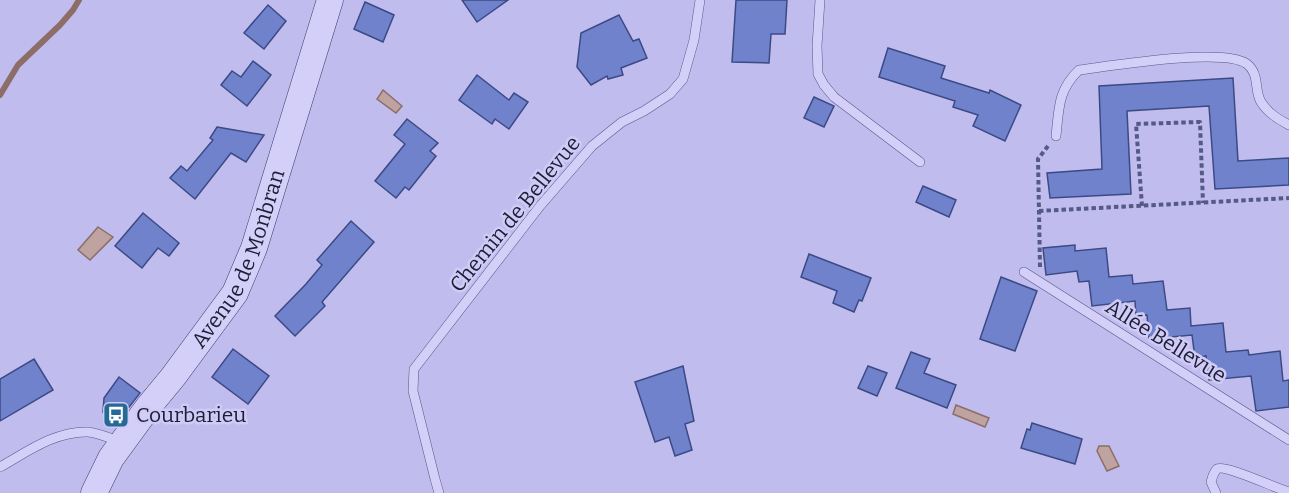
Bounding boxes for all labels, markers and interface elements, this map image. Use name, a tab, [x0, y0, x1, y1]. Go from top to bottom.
street label: Chemin de Bellevue	[444, 131, 586, 297]
street label: Avenue de Monbran	[186, 166, 290, 353]
street label: Allée Bellevue	[1101, 294, 1231, 388]
bus stop icon: Courbarieu	[101, 400, 131, 430]
place label: Courbarieu	[136, 402, 246, 428]

